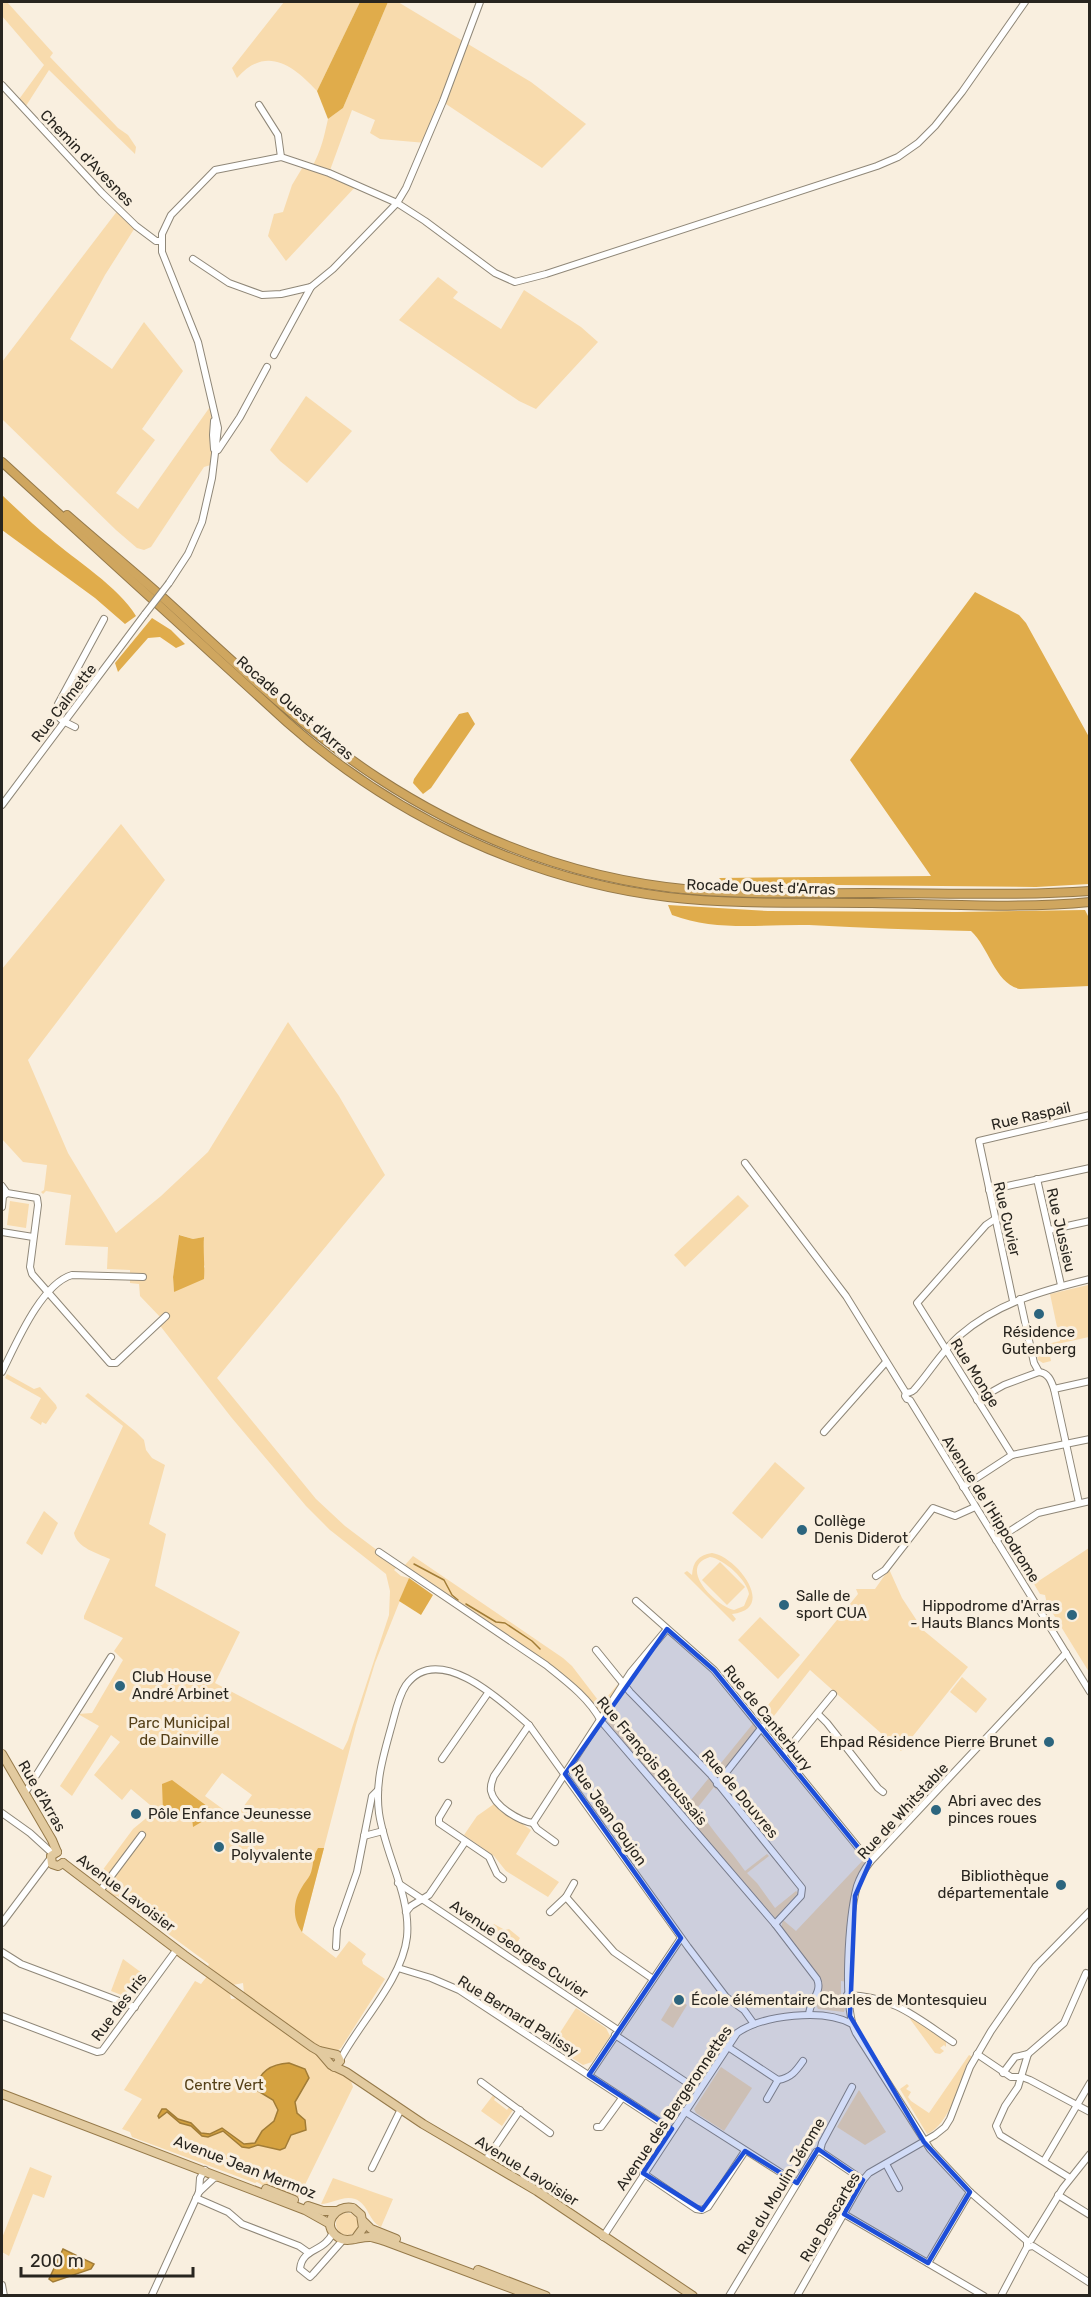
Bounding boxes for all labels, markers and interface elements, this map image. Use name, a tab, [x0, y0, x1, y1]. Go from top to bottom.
street label: Chemin d'Avesnes	[36, 106, 138, 210]
street label: Rocade Ouest d'Arras	[233, 652, 357, 764]
street label: Rue Calmette	[28, 660, 100, 746]
street label: Rocade Ouest d'Arras	[686, 875, 836, 899]
street label: Rue Raspail	[989, 1098, 1073, 1134]
street label: Rue Cuvier	[990, 1180, 1024, 1258]
street label: Rue Jussieu	[1043, 1186, 1079, 1274]
marker: Résidence Gutenberg	[1032, 1307, 1046, 1321]
place label: Résidence Gutenberg	[1002, 1323, 1076, 1358]
street label: Rue Monge	[947, 1335, 1003, 1411]
street label: Avenue de l'Hippodrome	[938, 1432, 1044, 1586]
place label: Collège Denis Diderot	[814, 1512, 908, 1547]
marker: Collège Denis Diderot	[795, 1523, 809, 1537]
place label: Salle de sport CUA	[796, 1587, 867, 1622]
place label: Hippodrome d'Arras - Hauts Blancs Monts	[910, 1597, 1060, 1632]
marker: Salle de sport CUA	[777, 1598, 791, 1612]
marker: Hippodrome d'Arras - Hauts Blancs Monts	[1065, 1608, 1079, 1622]
street label: Rue de Canterbury	[720, 1661, 816, 1775]
place label: Club House André Arbinet	[132, 1668, 229, 1703]
marker: Club House André Arbinet	[113, 1679, 127, 1693]
street label: Rue François Broussais	[593, 1693, 711, 1829]
park label: Parc Municipal de Dainville	[128, 1714, 230, 1749]
place label: Ehpad Résidence Pierre Brunet	[820, 1733, 1037, 1751]
marker: Ehpad Résidence Pierre Brunet	[1042, 1735, 1056, 1749]
street label: Rue de Douvres	[698, 1746, 782, 1842]
street label: Rue d'Arras	[14, 1757, 70, 1835]
street label: Rue de Whitstable	[854, 1759, 952, 1863]
street label: Rue Jean Goujon	[567, 1761, 651, 1869]
place label: Abri avec des pinces roues	[948, 1792, 1042, 1827]
marker: Abri avec des pinces roues	[929, 1803, 943, 1817]
place label: Pôle Enfance Jeunesse	[148, 1805, 311, 1823]
marker: Pôle Enfance Jeunesse	[129, 1807, 143, 1821]
place label: Salle Polyvalente	[231, 1829, 313, 1864]
marker: Salle Polyvalente	[212, 1840, 226, 1854]
street label: Avenue Lavoisier	[73, 1850, 179, 1936]
place label: Bibliothèque départementale	[938, 1867, 1049, 1902]
marker: Bibliothèque départementale	[1054, 1878, 1068, 1892]
street label: Avenue Georges Cuvier	[447, 1896, 592, 2002]
street label: Rue des Iris	[88, 1969, 151, 2045]
street label: Rue Bernard Palissy	[454, 1972, 582, 2060]
place label: École élémentaire Charles de Montesquieu	[691, 1991, 987, 2009]
marker: École élémentaire Charles de Montesquieu	[672, 1993, 686, 2007]
street label: Avenue des Bergeronnettes	[612, 2022, 736, 2194]
park label: Centre Vert	[184, 2076, 264, 2094]
street label: Rue du Moulin Jérome	[733, 2115, 829, 2257]
street label: Avenue Jean Mermoz	[171, 2132, 319, 2203]
street label: Avenue Lavoisier	[472, 2132, 582, 2210]
street label: Rue Descartes	[796, 2169, 864, 2265]
scale bar	[21, 2240, 194, 2278]
text: 200 m	[30, 2250, 84, 2272]

